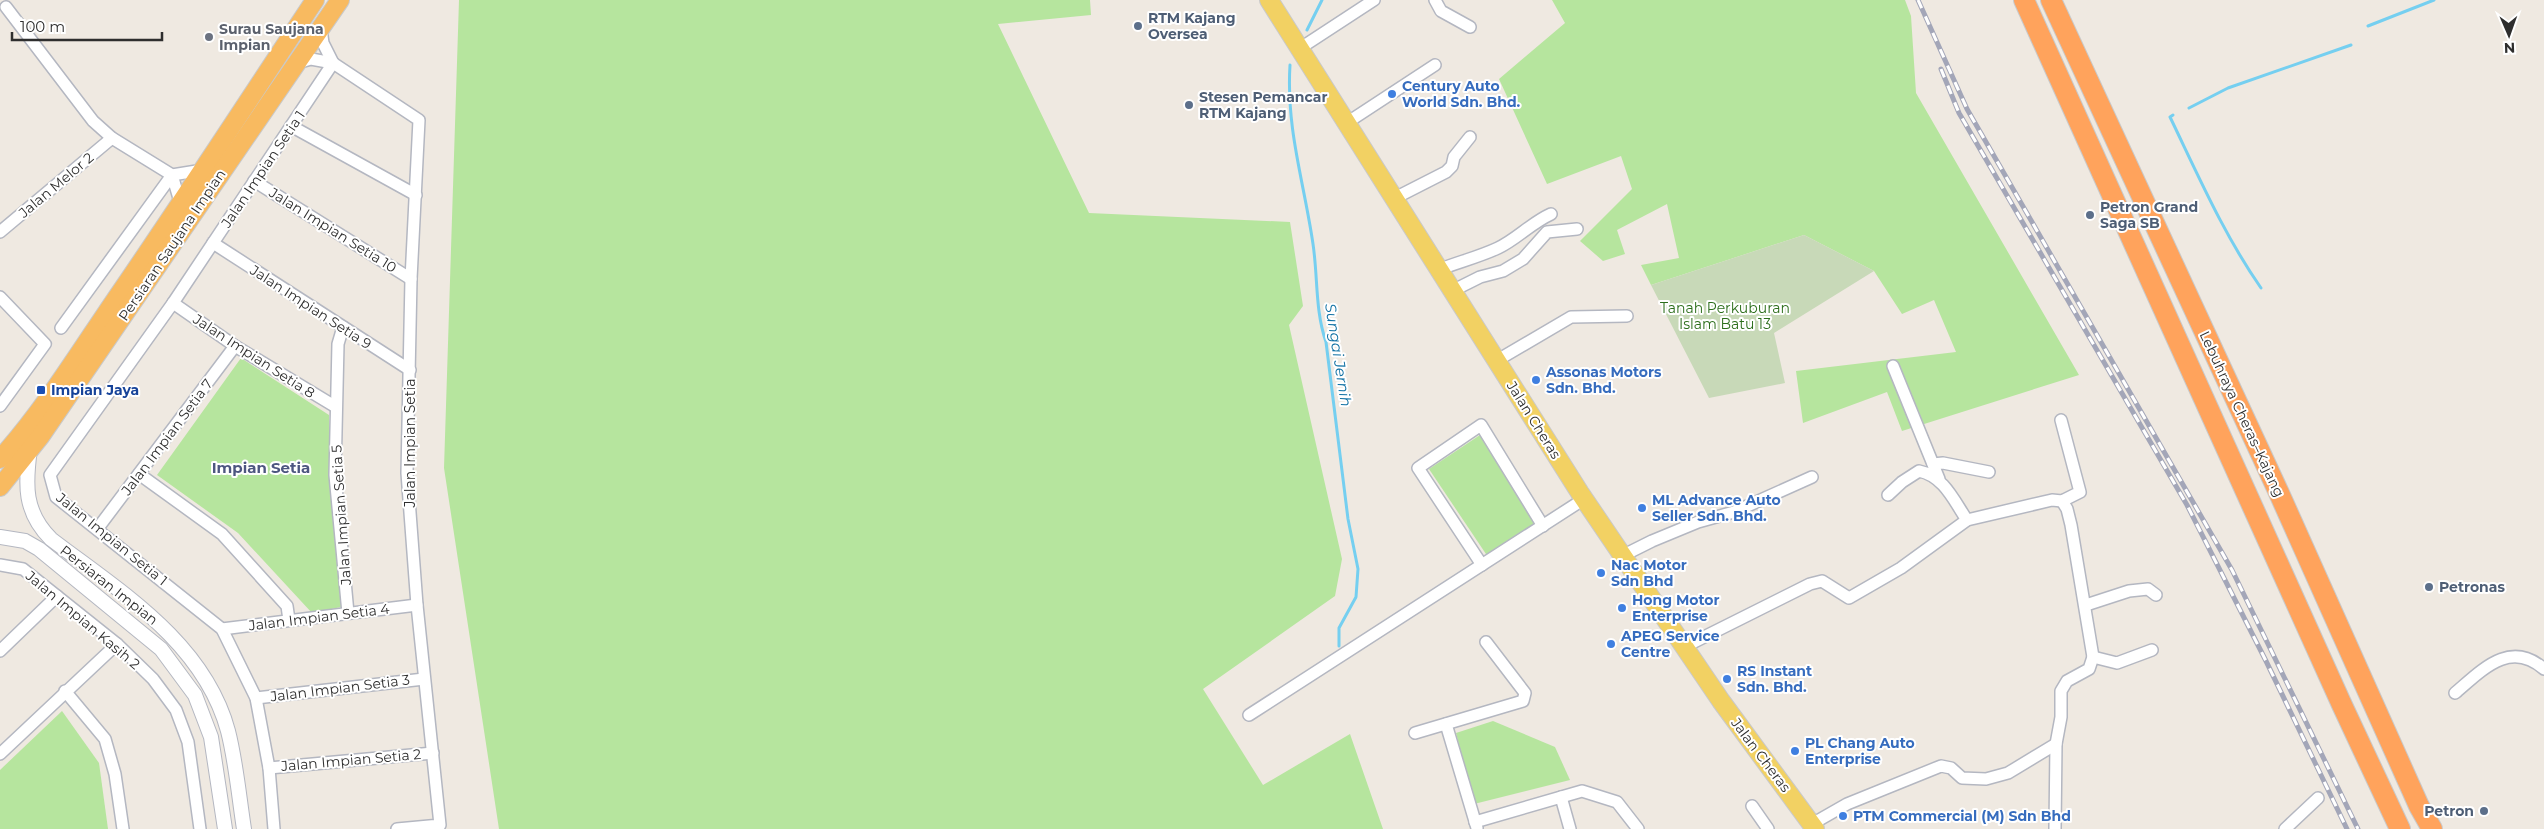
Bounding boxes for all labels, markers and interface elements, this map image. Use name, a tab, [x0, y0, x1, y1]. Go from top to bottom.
place label: RTM Kajang Oversea	[1148, 9, 1235, 43]
scale bar	[12, 10, 162, 42]
north arrow	[2484, 10, 2534, 60]
text: 100 m	[20, 17, 65, 36]
place label: Surau Saujana Impian	[219, 20, 324, 54]
marker: RTM Kajang Oversea	[1132, 20, 1144, 32]
marker: Surau Saujana Impian	[203, 31, 215, 43]
text: N	[2503, 39, 2515, 57]
place label: Century Auto World Sdn. Bhd.	[1402, 77, 1521, 111]
place label: Stesen Pemancar RTM Kajang	[1199, 88, 1327, 122]
marker: Century Auto World Sdn. Bhd.	[1386, 88, 1398, 100]
marker: Stesen Pemancar RTM Kajang	[1183, 99, 1195, 111]
street label: Jalan Impian Setia 1	[216, 107, 309, 232]
street label: Jalan Melor 2	[14, 148, 97, 222]
street label: Persiaran Saujana Impian	[114, 166, 230, 324]
street label: Jalan Impian Setia 10	[265, 183, 400, 277]
place label: Petron Grand Saga SB	[2100, 198, 2198, 232]
marker: Petron Grand Saga SB	[2084, 209, 2096, 221]
street label: Jalan Impian Setia 9	[246, 260, 375, 353]
park label: Tanah Perkuburan Islam Batu 13	[1660, 299, 1790, 333]
water label: Sungai Jernih	[1321, 302, 1356, 408]
street label: Jalan Impian Setia 8	[189, 309, 318, 402]
street label: Lebuhraya Cheras–Kajang	[2196, 328, 2288, 500]
place label: Assonas Motors Sdn. Bhd.	[1545, 363, 1662, 397]
marker: Assonas Motors Sdn. Bhd.	[1530, 374, 1542, 386]
street label: Jalan Impian Setia 7	[117, 375, 217, 499]
street label: Jalan Cheras	[1502, 377, 1565, 462]
street label: Jalan Impian Setia	[401, 379, 419, 508]
place label: Impian Jaya	[51, 381, 139, 399]
marker: Impian Jaya	[35, 384, 47, 396]
street label: Jalan Impian Setia 5	[327, 444, 355, 587]
district label: Impian Setia	[212, 458, 310, 477]
street label: Jalan Impian Setia 1	[52, 488, 171, 589]
place label: ML Advance Auto Seller Sdn. Bhd.	[1652, 491, 1781, 525]
marker: ML Advance Auto Seller Sdn. Bhd.	[1636, 502, 1648, 514]
street label: Persiaran Impian	[56, 541, 162, 629]
place label: Nac Motor Sdn Bhd	[1611, 556, 1687, 590]
street label: Jalan Impian Kasih 2	[21, 566, 144, 673]
marker: Nac Motor Sdn Bhd	[1595, 567, 1607, 579]
place label: Petronas	[2439, 578, 2505, 596]
marker: Petronas	[2423, 581, 2435, 593]
place label: Hong Motor Enterprise	[1632, 591, 1720, 625]
street label: Jalan Impian Setia 4	[247, 599, 391, 635]
marker: Hong Motor Enterprise	[1616, 602, 1628, 614]
place label: APEG Service Centre	[1620, 627, 1720, 661]
marker: APEG Service Centre	[1605, 638, 1617, 650]
place label: RS Instant Sdn. Bhd.	[1737, 662, 1812, 696]
street label: Jalan Impian Setia 3	[268, 670, 411, 706]
marker: RS Instant Sdn. Bhd.	[1721, 673, 1733, 685]
street label: Jalan Cheras	[1727, 713, 1795, 796]
place label: PL Chang Auto Enterprise	[1805, 734, 1915, 768]
street label: Jalan Impian Setia 2	[279, 745, 422, 775]
marker: PL Chang Auto Enterprise	[1789, 745, 1801, 757]
place label: Petron	[2424, 802, 2474, 820]
marker: Petron	[2478, 805, 2490, 817]
place label: PTM Commercial (M) Sdn Bhd	[1853, 807, 2071, 825]
marker: PTM Commercial (M) Sdn Bhd	[1837, 810, 1849, 822]

